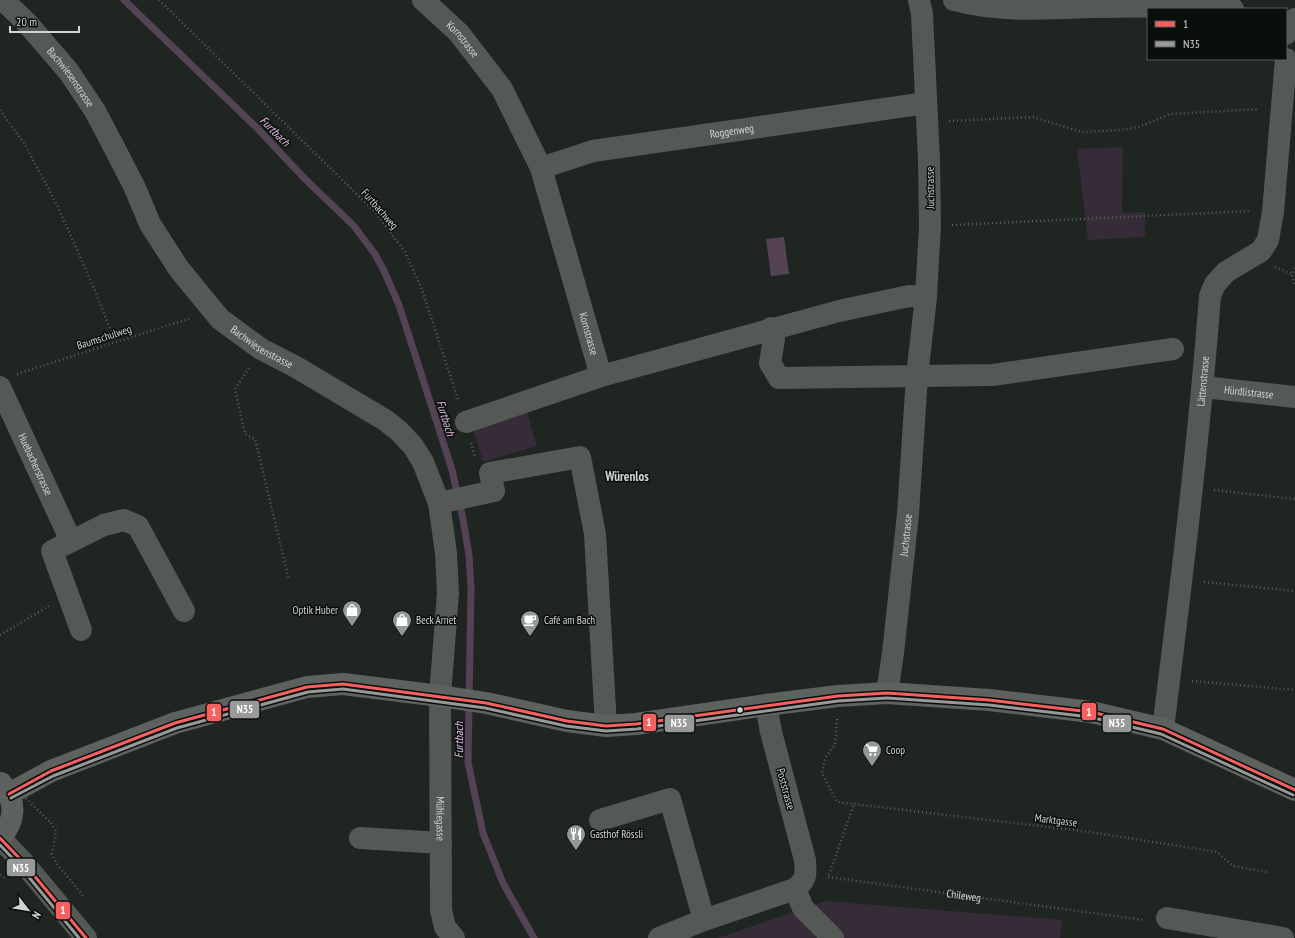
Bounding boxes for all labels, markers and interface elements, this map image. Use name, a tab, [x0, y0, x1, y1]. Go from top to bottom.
scale bar	[10, 8, 79, 34]
legend	[1147, 8, 1287, 60]
text: 20 m	[16, 14, 37, 29]
text: 1	[1183, 16, 1188, 31]
street label: Kornstrasse	[443, 18, 483, 61]
text: N35	[1183, 36, 1200, 51]
street label: Bachwiesenstrasse	[44, 44, 98, 110]
water label: Furtbach	[257, 113, 294, 150]
street label: Roggenweg	[709, 121, 755, 141]
street label: Juchstrasse	[923, 166, 937, 210]
street label: Furtbachweg	[359, 186, 402, 232]
street label: Kornstrasse	[576, 311, 602, 357]
street label: Baumschulweg	[75, 321, 133, 352]
street label: Bachwiesenstrasse	[228, 322, 296, 371]
street label: Lättenstrasse	[1193, 355, 1212, 407]
street label: Hürdlistrasse	[1223, 382, 1275, 402]
water label: Furtbach	[433, 398, 459, 438]
street label: Huebacherstrasse	[15, 431, 56, 498]
district label: Würenlos	[604, 468, 649, 485]
street label: Juchstrasse	[896, 513, 915, 558]
shop icon: Optik Huber	[341, 599, 363, 627]
place label: Optik Huber	[292, 603, 338, 617]
shop icon: Beck Arnet	[391, 609, 413, 637]
cafe icon: Café am Bach	[519, 609, 541, 637]
place label: Beck Arnet	[416, 613, 456, 627]
place label: Café am Bach	[544, 613, 595, 627]
line badge: N35	[229, 700, 260, 719]
text: N35	[237, 702, 253, 716]
line badge: 1	[1081, 702, 1097, 721]
line badge: 1	[206, 703, 222, 722]
text: 1	[211, 705, 217, 719]
unlabelled marker	[735, 705, 745, 715]
text: 1	[1086, 705, 1092, 719]
line badge: 1	[642, 713, 657, 732]
line badge: N35	[664, 714, 695, 733]
line badge: N35	[1102, 714, 1132, 733]
text: 1	[646, 715, 652, 729]
text: N35	[671, 716, 687, 730]
text: N35	[1109, 716, 1125, 730]
water label: Furtbach	[451, 721, 466, 758]
supermarket icon: Coop	[861, 739, 883, 767]
place label: Coop	[886, 743, 905, 757]
street label: Poststrasse	[774, 767, 798, 812]
street label: Mühlegasse	[433, 796, 448, 841]
street label: Marktgasse	[1034, 810, 1079, 830]
restaurant icon: Gasthof Rössli	[565, 823, 587, 851]
place label: Gasthof Rössli	[590, 827, 643, 841]
line badge: N35	[6, 858, 36, 877]
text: N35	[13, 861, 29, 875]
street label: Chileweg	[945, 886, 982, 905]
north arrow	[8, 890, 48, 930]
line badge: 1	[55, 901, 71, 920]
text: 1	[60, 903, 66, 917]
text: N	[29, 909, 44, 921]

